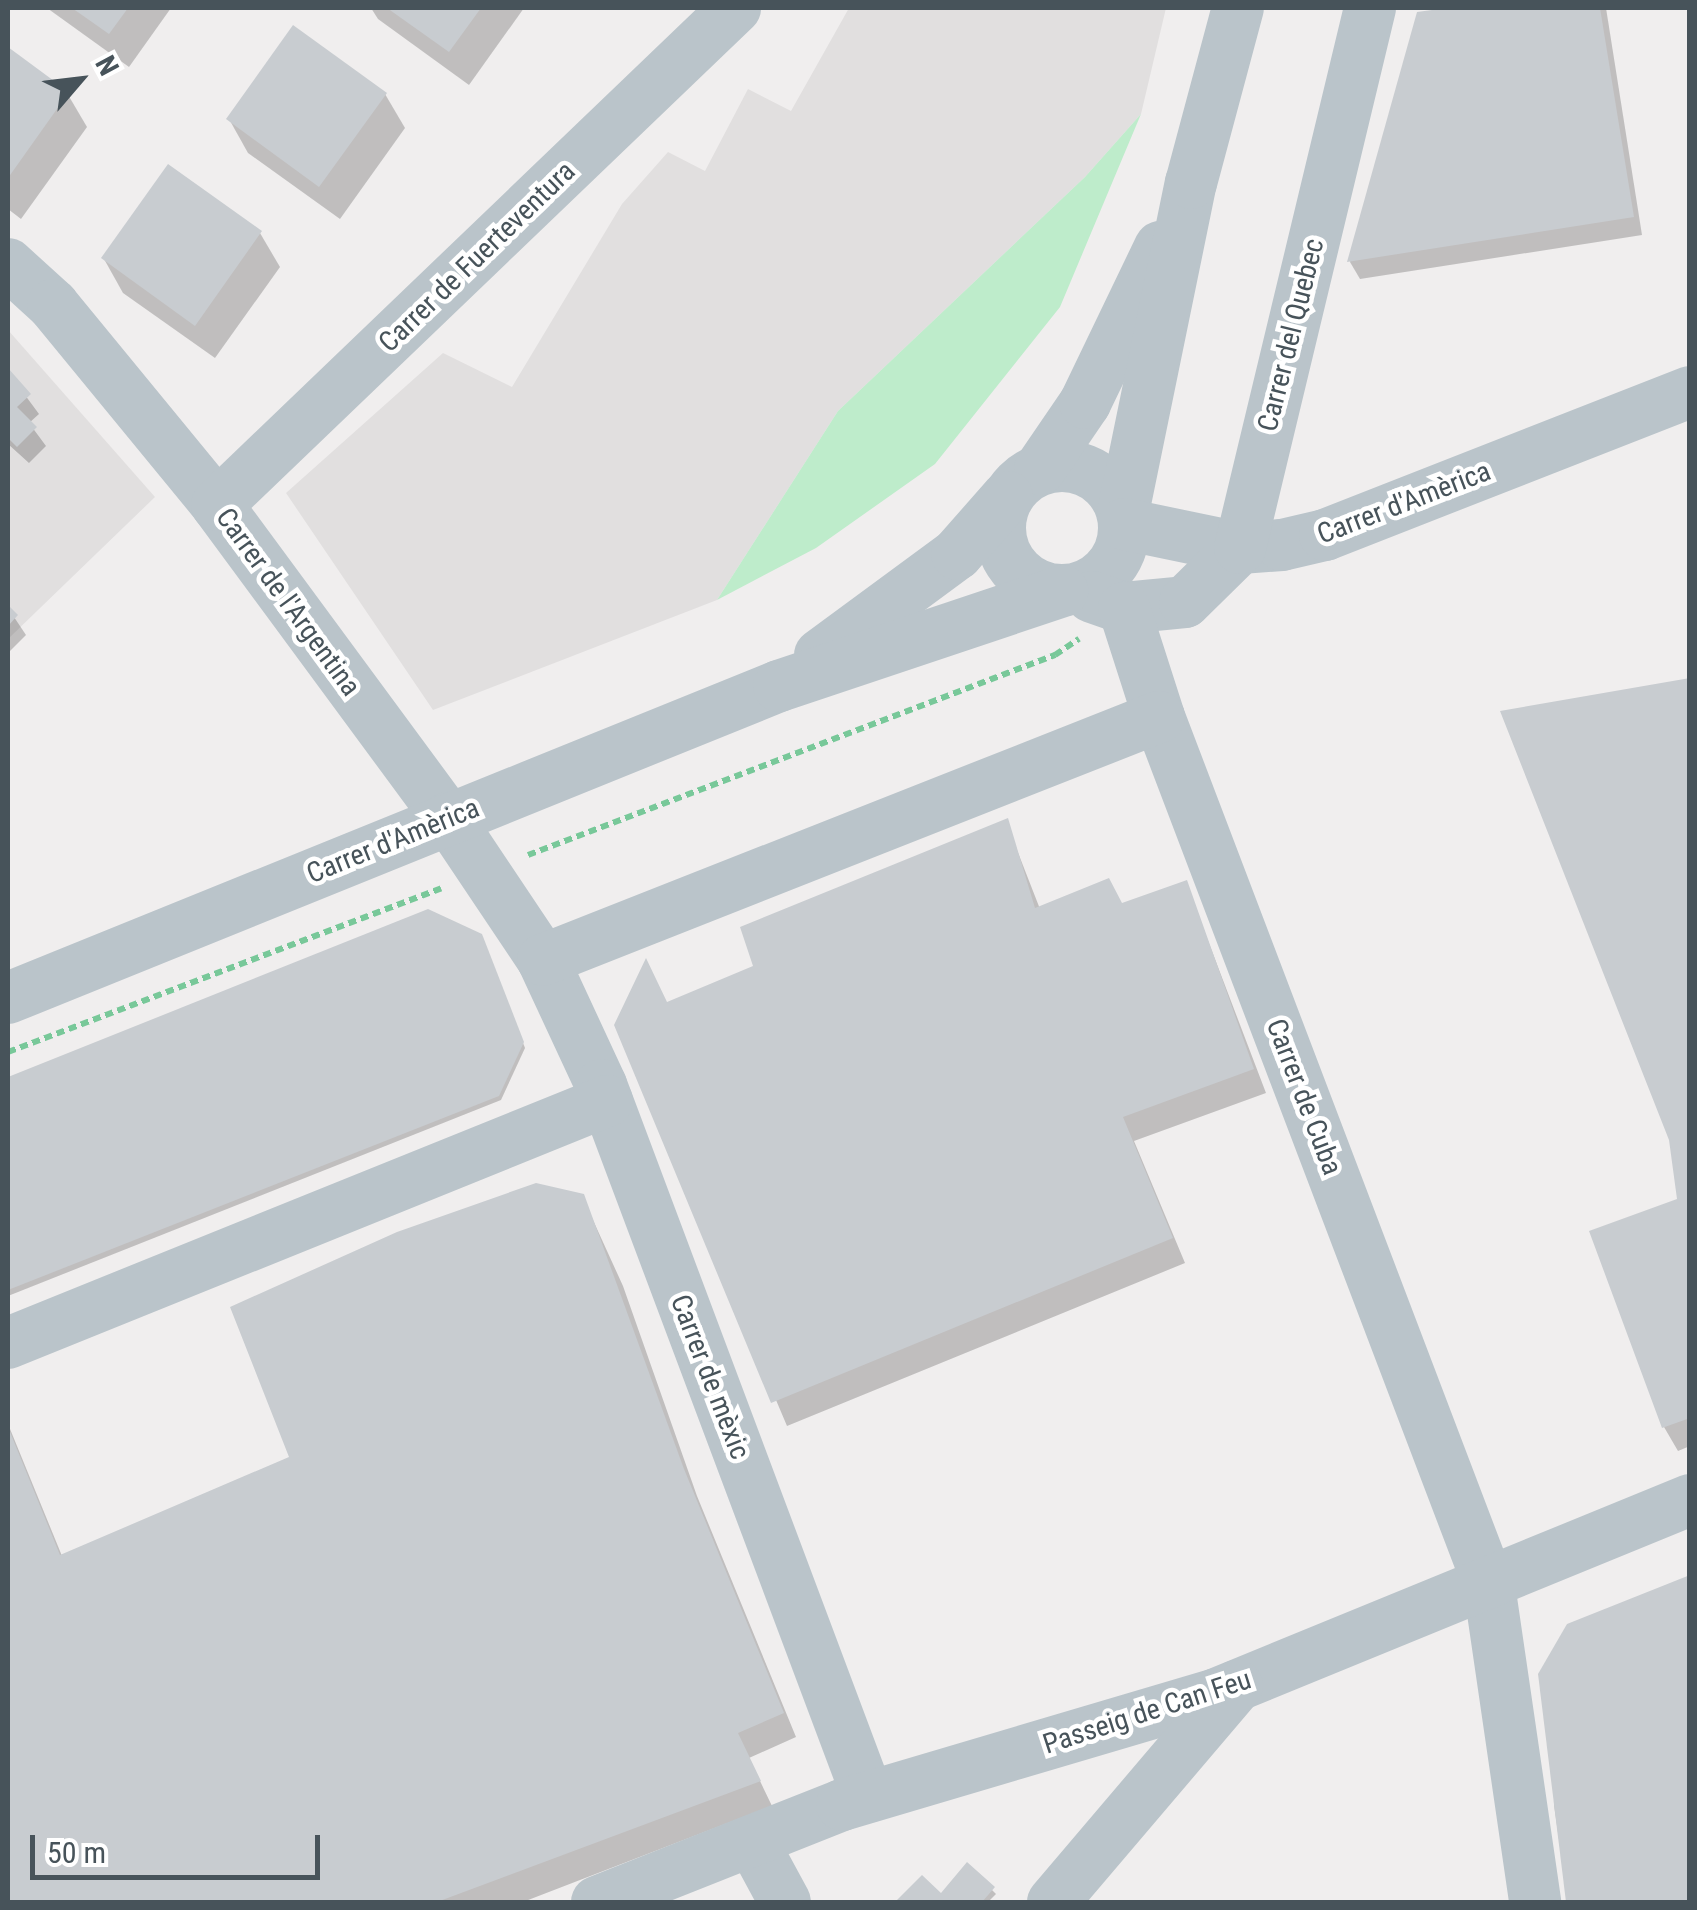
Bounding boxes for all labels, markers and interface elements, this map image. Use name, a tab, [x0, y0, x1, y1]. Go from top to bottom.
north arrow	[30, 30, 130, 130]
text: N	[88, 50, 126, 81]
street label: Carrer de Fuerteventura	[372, 155, 582, 359]
street label: Carrer del Quebec	[1251, 235, 1331, 435]
street label: Carrer d'Amèrica	[1313, 455, 1495, 551]
street label: Carrer de l'Argentina	[209, 502, 367, 702]
street label: Carrer d'Amèrica	[302, 791, 484, 891]
street label: Carrer de Cuba	[1259, 1014, 1349, 1180]
street label: Carrer de mèxic	[663, 1290, 757, 1464]
street label: Passeig de Can Feu	[1039, 1663, 1255, 1761]
scale bar	[35, 1815, 325, 1877]
text: 50 m	[47, 1835, 106, 1870]

